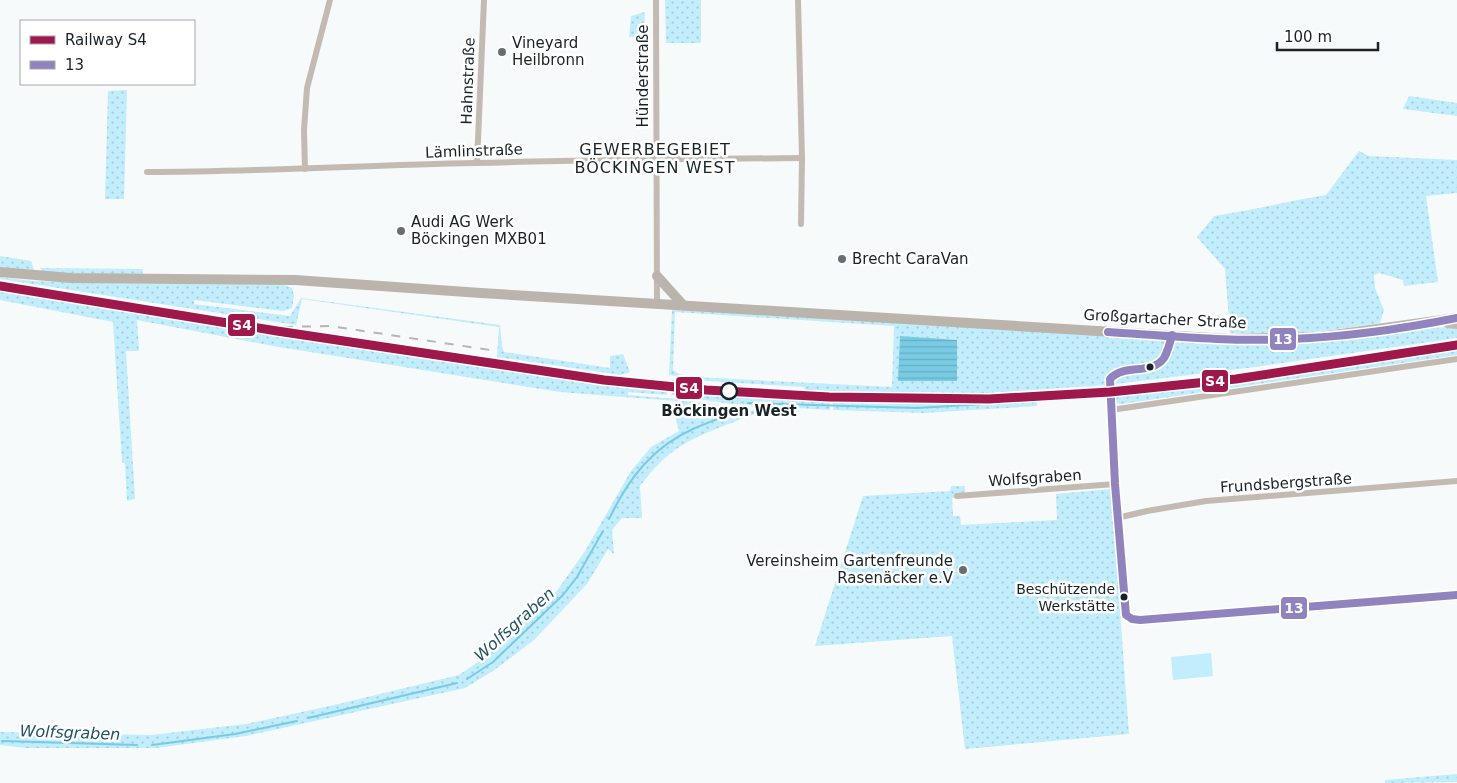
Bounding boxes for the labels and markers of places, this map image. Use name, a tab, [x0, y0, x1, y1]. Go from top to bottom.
place label: Vineyard Heilbronn	[512, 34, 584, 69]
marker: Vineyard Heilbronn	[496, 46, 508, 58]
place label: Audi AG Werk Böckingen MXB01	[411, 213, 547, 248]
marker: Audi AG Werk Böckingen MXB01	[395, 225, 407, 237]
place label: Brecht CaraVan	[852, 250, 969, 268]
marker: Brecht CaraVan	[836, 253, 848, 265]
unlabelled marker	[1145, 362, 1155, 372]
marker: Böckingen West	[720, 382, 738, 400]
place label: Böckingen West	[661, 402, 797, 420]
place label: Vereinsheim Gartenfreunde Rasenäcker e.V	[746, 552, 954, 587]
marker: Vereinsheim Gartenfreunde Rasenäcker e.V	[957, 564, 969, 576]
place label: Beschützende Werkstätte	[1016, 581, 1115, 614]
marker: Beschützende Werkstätte	[1119, 592, 1129, 602]

